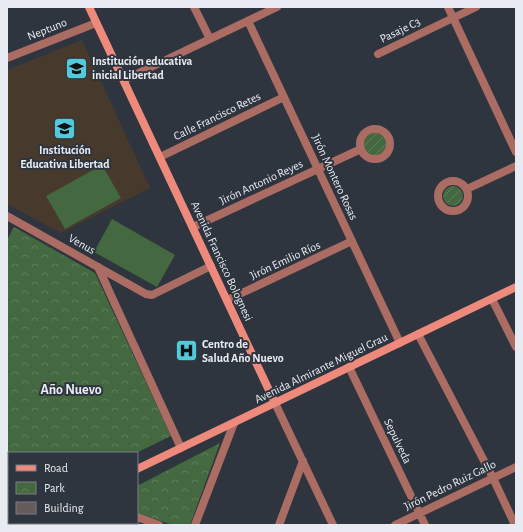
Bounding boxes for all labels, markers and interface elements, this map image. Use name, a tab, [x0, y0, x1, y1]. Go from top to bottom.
street label: Pasaje C3	[378, 15, 423, 46]
street label: Neptuno	[26, 16, 69, 42]
school or university icon: Institución educativa inicial Libertad	[64, 55, 90, 81]
place label: Institución educativa inicial Libertad	[92, 55, 193, 81]
street label: Calle Francisco Retes	[172, 90, 262, 142]
school or university icon: Institución Educativa Libertad	[52, 116, 78, 142]
street label: Jirón Montero Rosas	[310, 132, 360, 222]
place label: Institución Educativa Libertad	[20, 144, 110, 170]
street label: Jirón Antonio Reyes	[217, 157, 305, 207]
street label: Avenida Francisco Bolognesi	[189, 199, 255, 323]
street label: Venus	[67, 232, 97, 256]
street label: Jirón Emilio Ríos	[248, 238, 322, 282]
street label: Avenida Almirante Miguel Grau	[253, 331, 389, 405]
hospital icon: Centro de Salud Año Nuevo	[174, 338, 200, 364]
place label: Centro de Salud Año Nuevo	[202, 338, 284, 364]
district label: Año Nuevo	[40, 383, 102, 397]
street label: Sepulveda	[382, 417, 414, 466]
legend	[8, 452, 138, 524]
street label: Jirón Pedro Ruiz Gallo	[402, 458, 498, 512]
text: Road	[44, 462, 68, 474]
text: Park	[44, 482, 65, 494]
text: Building	[44, 502, 84, 514]

